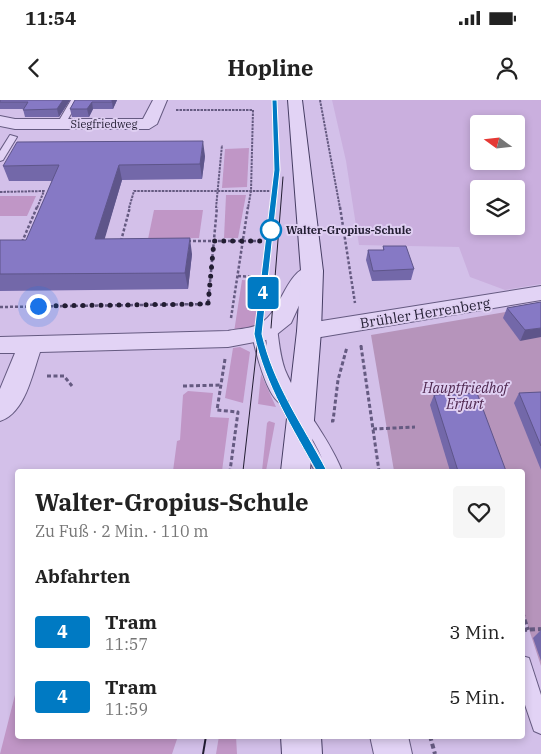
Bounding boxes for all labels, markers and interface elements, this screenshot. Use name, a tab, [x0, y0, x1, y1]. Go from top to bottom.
text: 11:54	[25, 6, 76, 30]
text: Hopline	[227, 53, 314, 82]
icon: back	[20, 54, 48, 82]
icon: person	[493, 54, 521, 82]
north arrow	[470, 115, 525, 170]
map controls	[470, 115, 525, 235]
street label: Siegfriedweg	[71, 117, 137, 131]
button: layers	[470, 180, 525, 235]
marker: Walter-Gropius-Schule	[260, 219, 282, 241]
place label: Walter-Gropius-Schule	[286, 223, 411, 237]
line badge: 4	[247, 277, 279, 309]
text: 4	[258, 281, 268, 304]
your location	[26, 294, 51, 319]
street label: Brühler Herrenberg	[359, 294, 492, 332]
park label: Hauptfriedhof Erfurt	[421, 379, 510, 413]
text: Walter-Gropius-Schule	[35, 486, 309, 518]
button: heart	[453, 486, 505, 538]
text: Zu Fuß · 2 Min. · 110 m	[35, 521, 209, 541]
text: Abfahrten	[35, 564, 130, 588]
text: Tram	[105, 610, 157, 634]
text: 4	[57, 620, 68, 643]
text: 3 Min.	[449, 620, 505, 644]
text: 11:57	[105, 634, 148, 654]
text: Tram	[105, 675, 157, 699]
text: 4	[57, 685, 68, 708]
text: 5 Min.	[449, 685, 505, 709]
text: 11:59	[105, 699, 148, 719]

